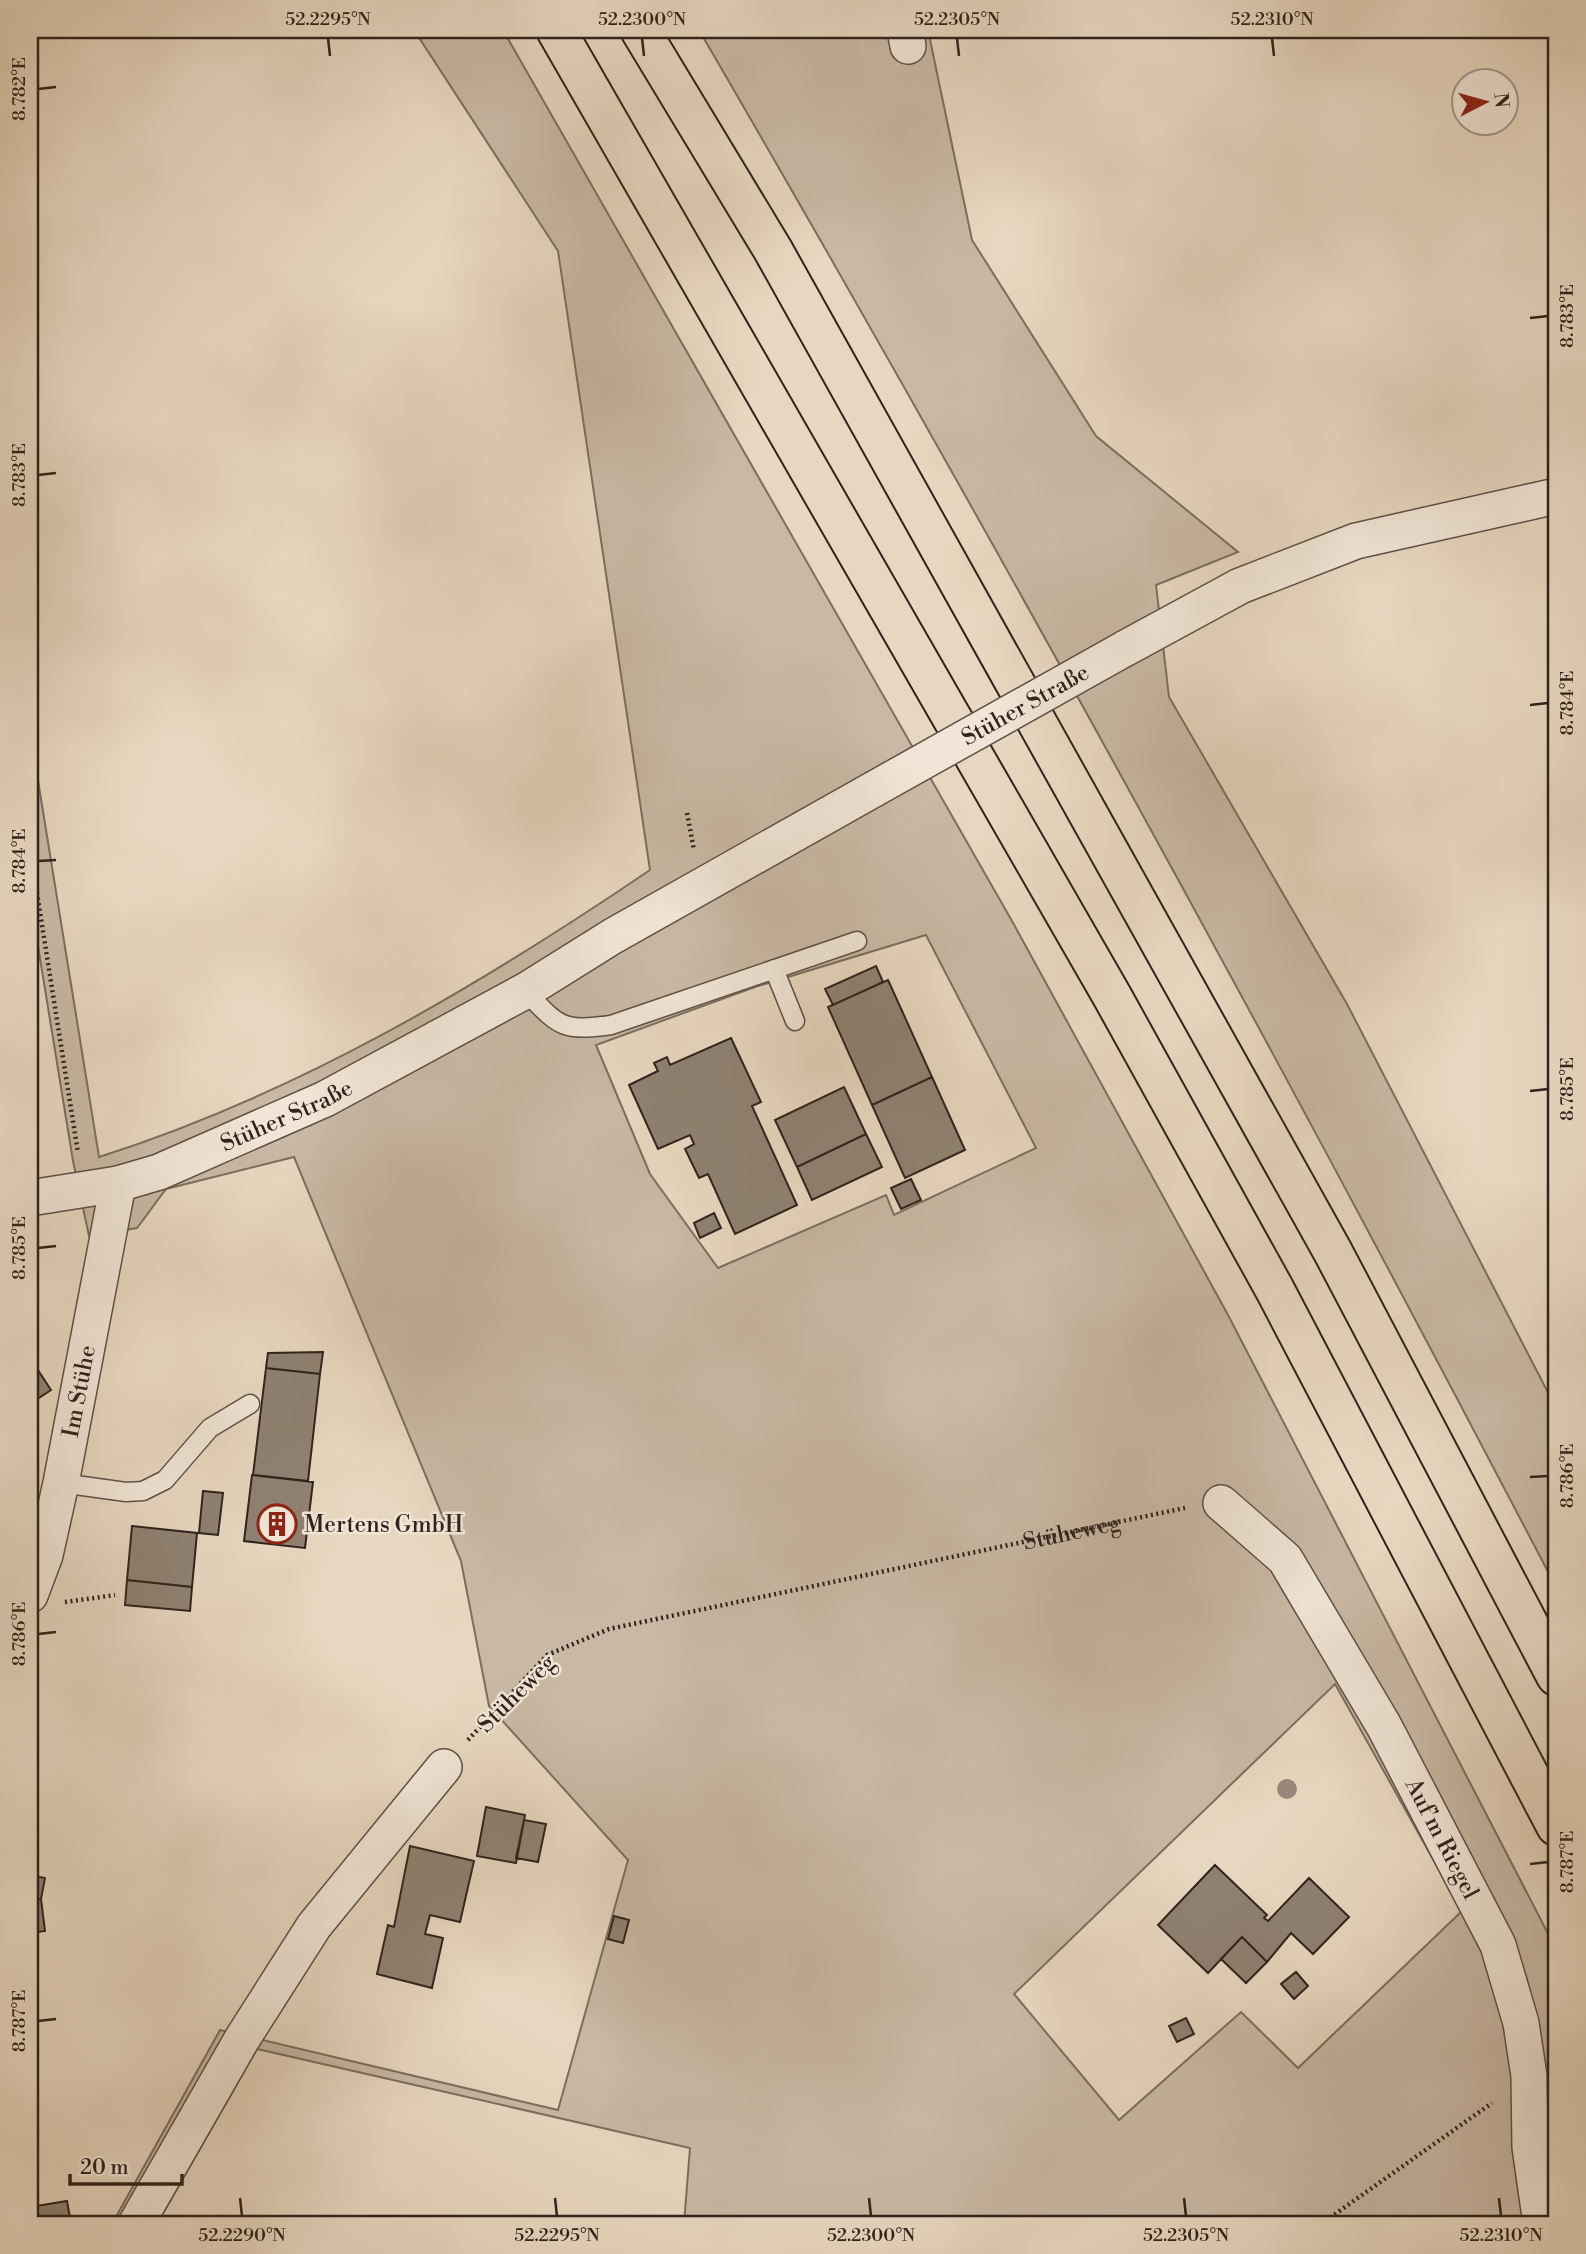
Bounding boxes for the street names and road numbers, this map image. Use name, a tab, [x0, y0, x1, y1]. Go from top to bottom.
street label: Stüher Straße	[957, 658, 1094, 752]
street label: Stüher Straße	[216, 1074, 357, 1158]
street label: Im Stühe	[57, 1343, 102, 1440]
street label: Stüheweg	[1020, 1509, 1123, 1557]
street label: Stüheweg	[472, 1649, 562, 1739]
street label: Auf'm Riegel	[1398, 1773, 1485, 1904]

